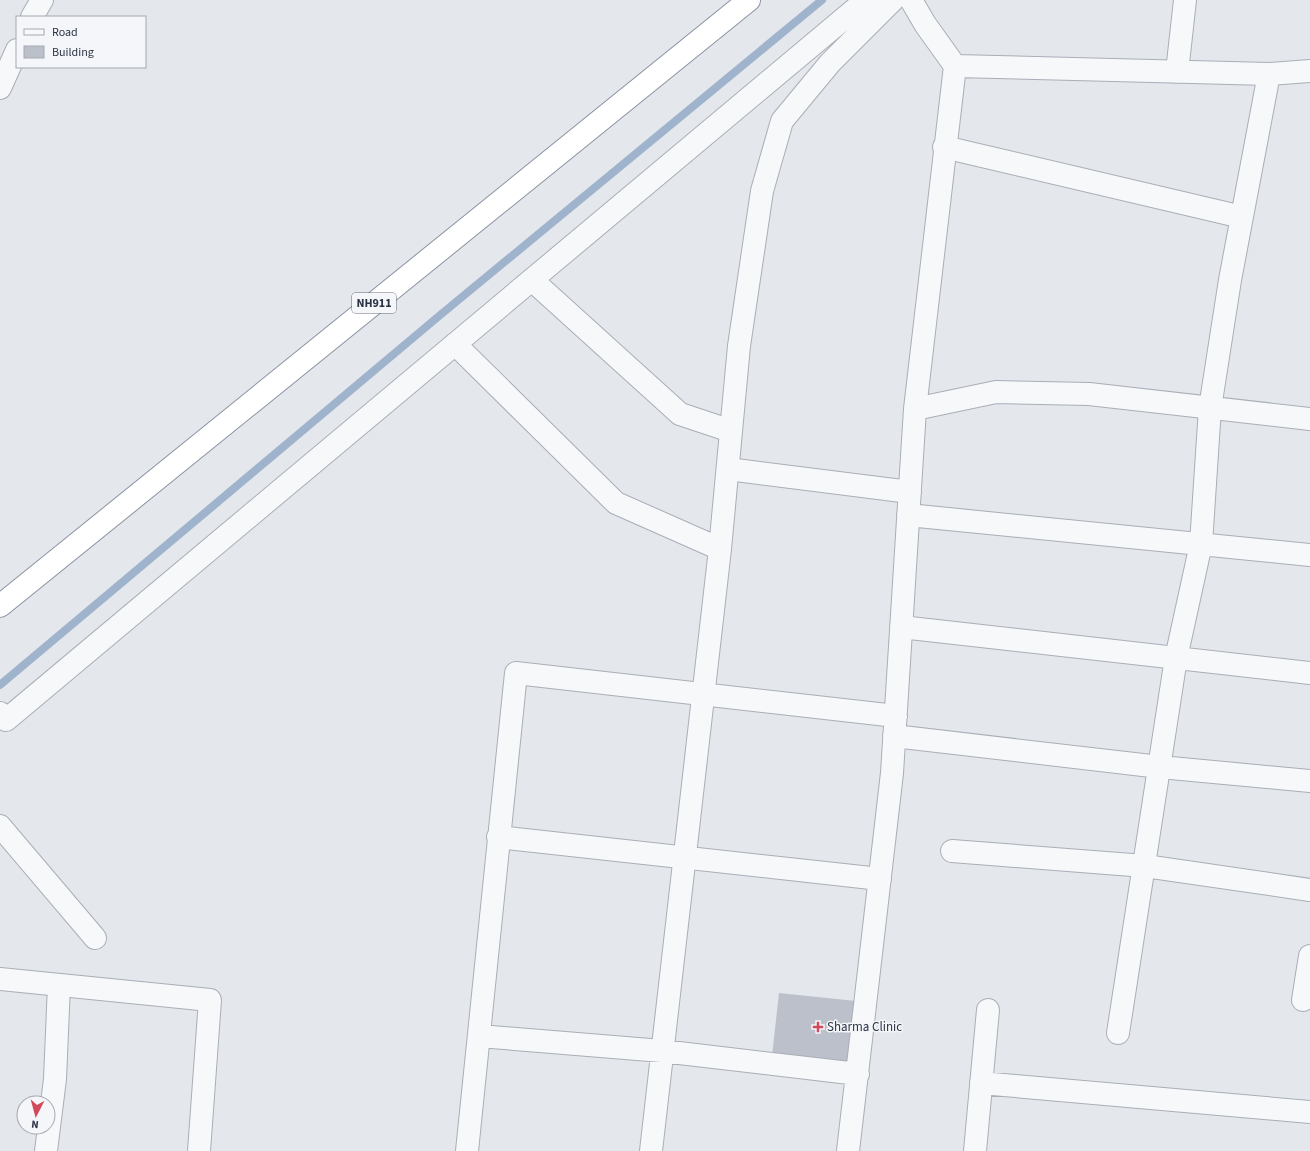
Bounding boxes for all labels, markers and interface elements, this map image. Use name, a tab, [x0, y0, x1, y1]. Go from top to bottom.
legend	[16, 16, 146, 68]
text: Road	[52, 24, 78, 41]
text: Building	[52, 44, 94, 61]
road number: NH911	[352, 293, 396, 313]
place label: Sharma Clinic	[827, 1018, 902, 1036]
marker: Sharma Clinic	[812, 1021, 824, 1033]
north arrow	[16, 1095, 56, 1135]
text: N	[31, 1117, 39, 1132]

